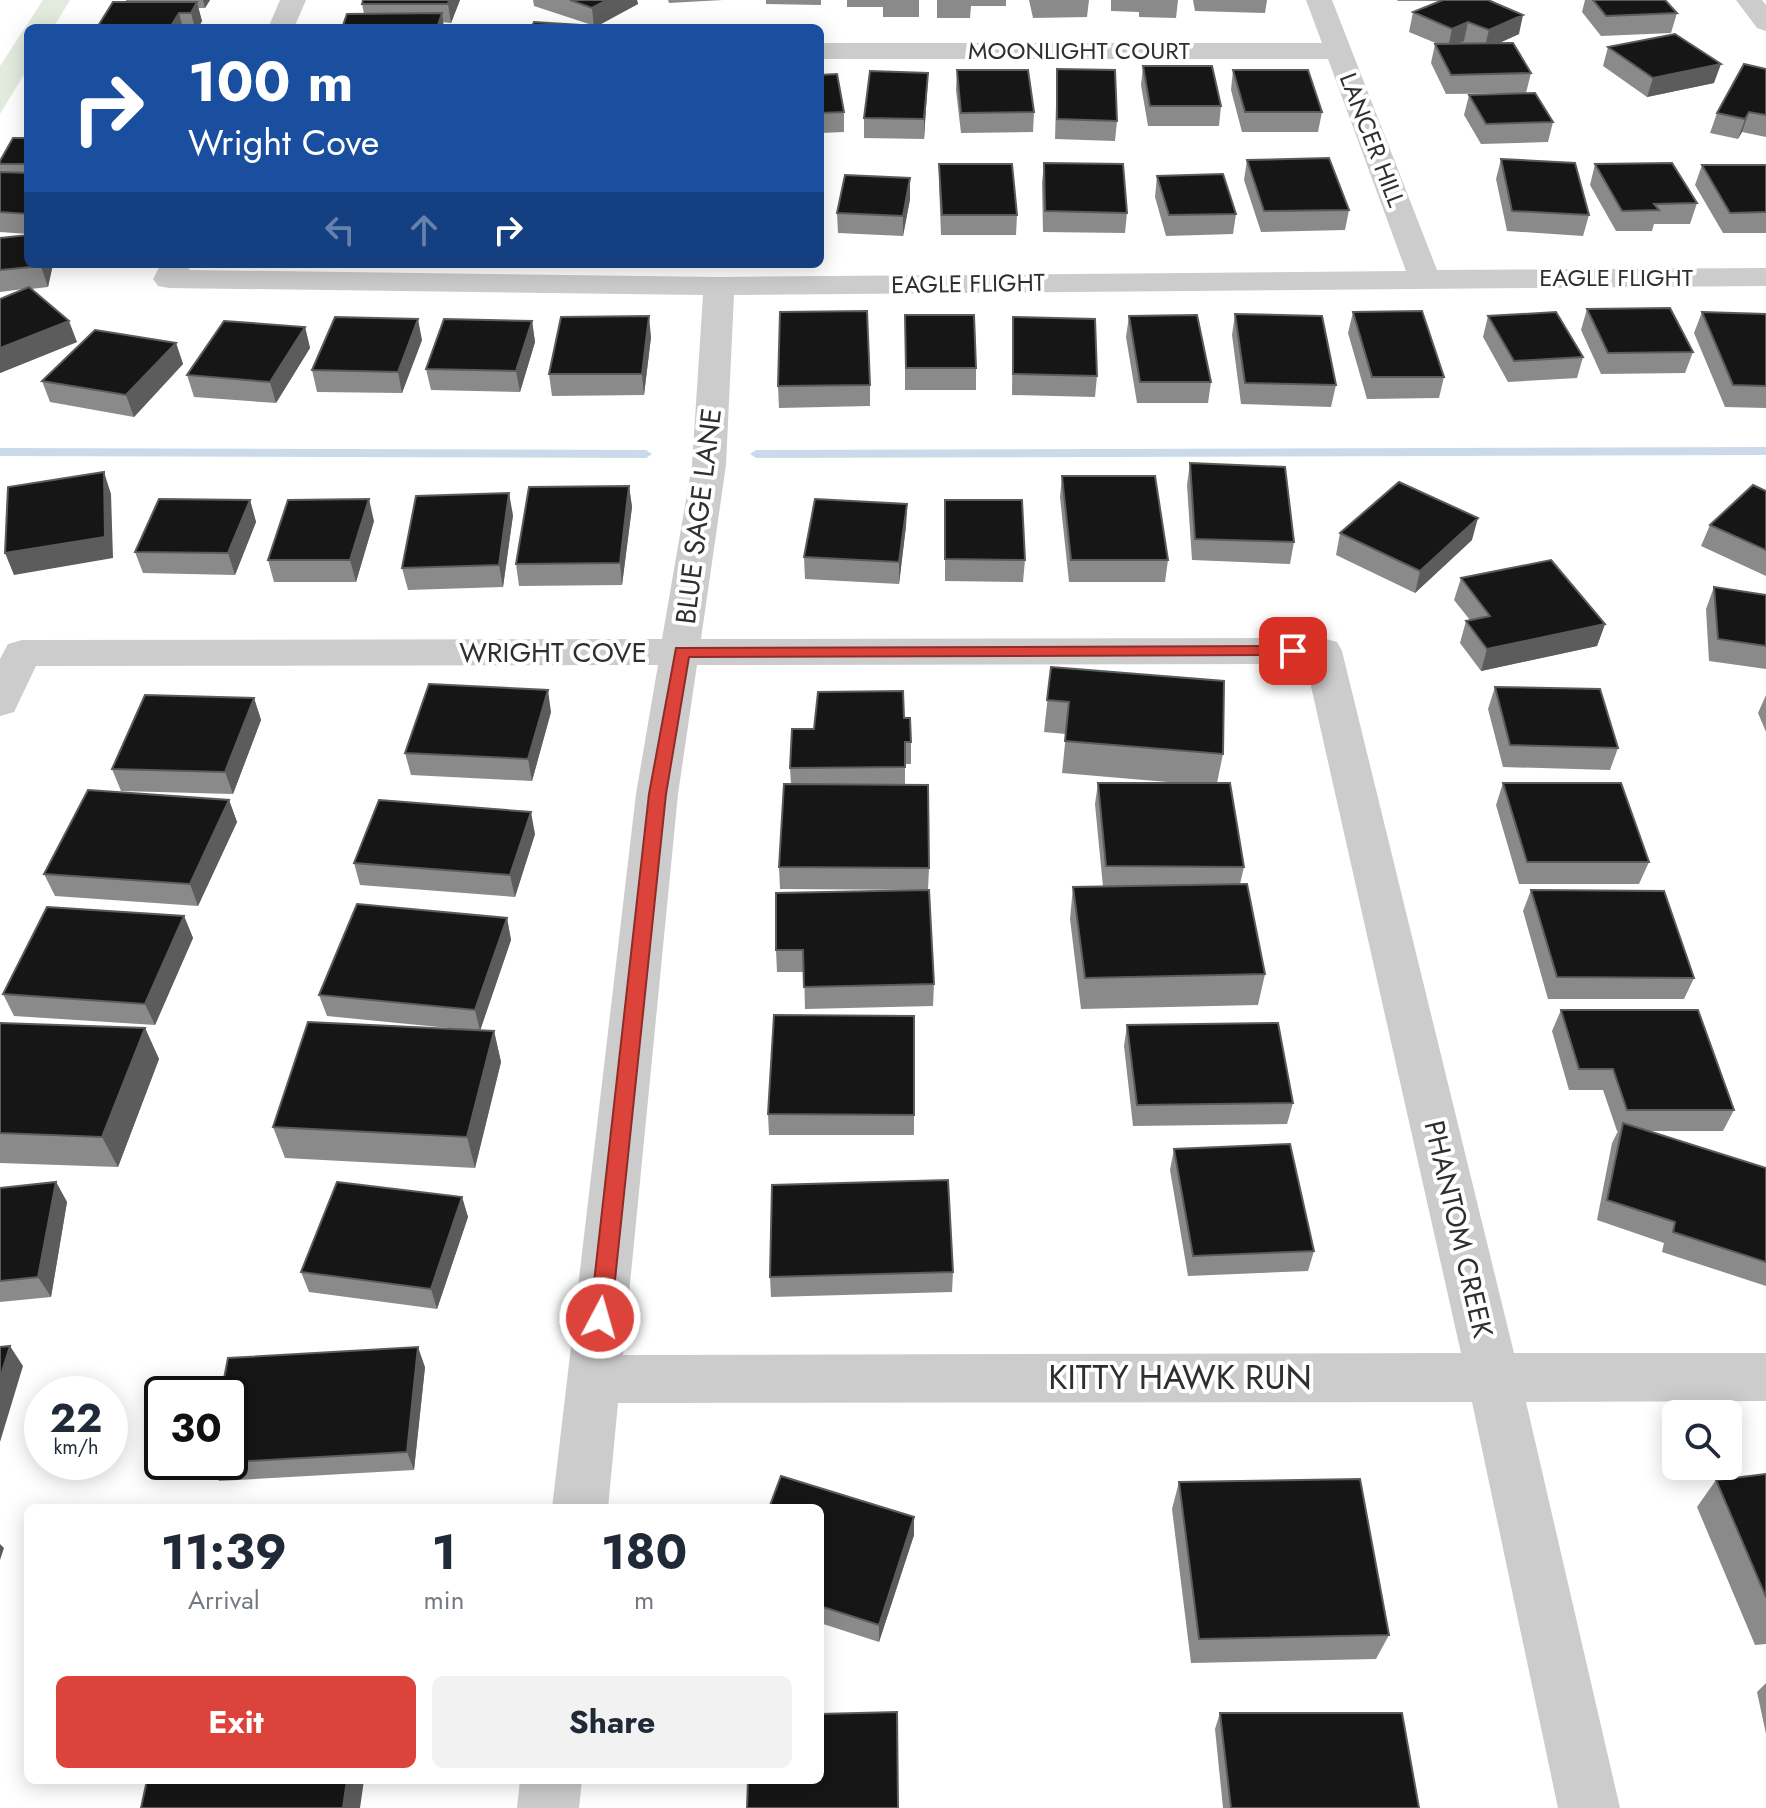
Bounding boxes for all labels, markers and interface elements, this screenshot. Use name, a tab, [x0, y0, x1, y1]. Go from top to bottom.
street label: MOONLIGHT COURT	[968, 33, 1190, 68]
text: 100 m	[188, 41, 353, 122]
icon: right	[56, 56, 160, 160]
street label: LANCER HILL	[1331, 68, 1414, 212]
text: Wright Cove	[188, 116, 379, 168]
icon: left	[318, 208, 362, 252]
icon: ahead	[402, 208, 446, 252]
icon: right	[486, 208, 530, 252]
street label: EAGLE FLIGHT	[1539, 260, 1693, 295]
street label: EAGLE FLIGHT	[891, 265, 1045, 302]
street label: BLUE SAGE LANE	[665, 406, 732, 626]
pin	[1259, 617, 1327, 685]
icon: arrive	[1271, 629, 1315, 673]
street label: WRIGHT COVE	[459, 632, 647, 673]
street label: PHANTOM CREEK	[1414, 1116, 1503, 1342]
position arrow	[558, 1276, 642, 1360]
street label: KITTY HAWK RUN	[1048, 1353, 1312, 1402]
speed limit sign: 30	[144, 1376, 248, 1480]
text: 22	[50, 1389, 102, 1447]
map controls	[1662, 1400, 1742, 1480]
button: search	[1662, 1400, 1742, 1480]
text: km/h	[53, 1433, 99, 1462]
text: 11:39	[161, 1518, 287, 1587]
text: 1	[432, 1518, 456, 1587]
text: 180	[601, 1518, 687, 1587]
text: Arrival	[188, 1581, 260, 1619]
text: min	[424, 1581, 464, 1619]
text: m	[634, 1581, 654, 1619]
button: Exit	[56, 1676, 416, 1768]
button: Share	[432, 1676, 792, 1768]

